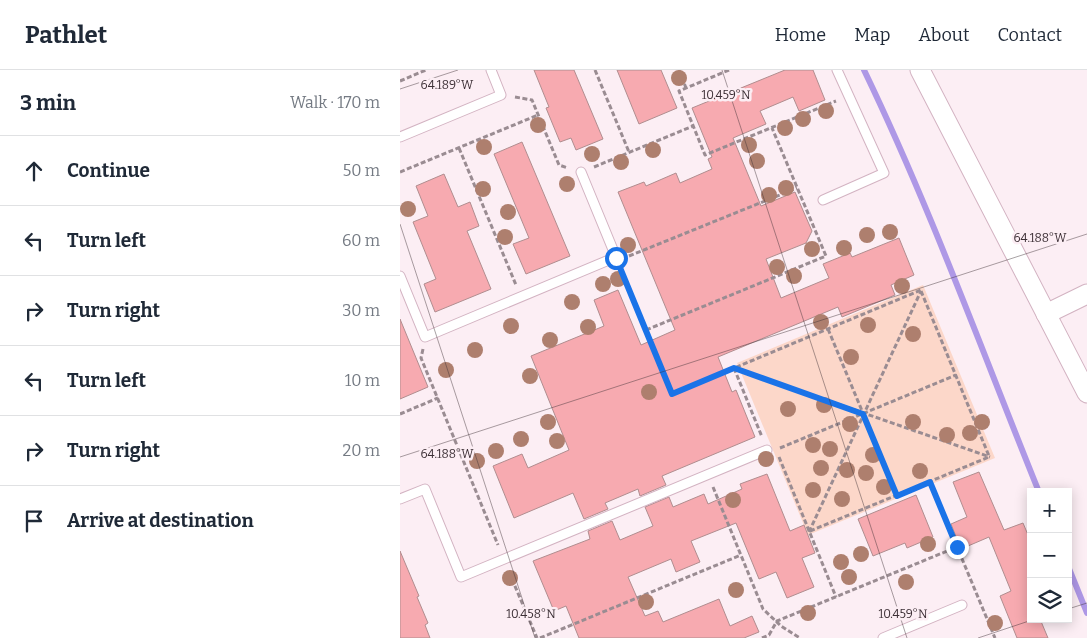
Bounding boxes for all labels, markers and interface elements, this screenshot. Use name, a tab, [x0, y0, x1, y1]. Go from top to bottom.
text: Pathlet	[25, 21, 107, 49]
text: Home	[775, 24, 826, 46]
text: Map	[854, 24, 890, 46]
text: About	[918, 24, 969, 46]
text: Contact	[997, 24, 1062, 46]
text: 64.189°W	[421, 78, 474, 92]
text: 10.459°N	[701, 88, 751, 102]
text: 3 min	[20, 90, 76, 116]
text: Walk · 170 m	[290, 93, 380, 112]
icon: ahead	[20, 157, 48, 185]
text: Continue	[67, 159, 150, 182]
text: 50 m	[343, 161, 380, 180]
icon: left	[20, 227, 48, 255]
text: Turn left	[67, 229, 146, 252]
text: 60 m	[342, 231, 380, 250]
text: 64.188°W	[1013, 231, 1067, 245]
route start	[605, 247, 628, 270]
icon: right	[20, 297, 48, 325]
text: Turn right	[67, 299, 160, 322]
text: 30 m	[342, 301, 380, 320]
icon: left	[20, 367, 48, 395]
text: Turn left	[67, 369, 146, 392]
text: 10 m	[345, 371, 380, 390]
icon: right	[20, 437, 48, 465]
text: Turn right	[67, 439, 160, 462]
text: 20 m	[343, 441, 380, 460]
text: 64.188°W	[420, 447, 474, 461]
map controls	[1027, 488, 1072, 623]
button: +	[1027, 488, 1072, 533]
icon: arrive	[20, 507, 48, 535]
text: Arrive at destination	[67, 509, 254, 532]
button: −	[1027, 533, 1072, 578]
route end	[946, 536, 969, 559]
button: layers	[1027, 578, 1072, 623]
text: 10.458°N	[506, 607, 556, 621]
text: 10.459°N	[878, 607, 928, 621]

